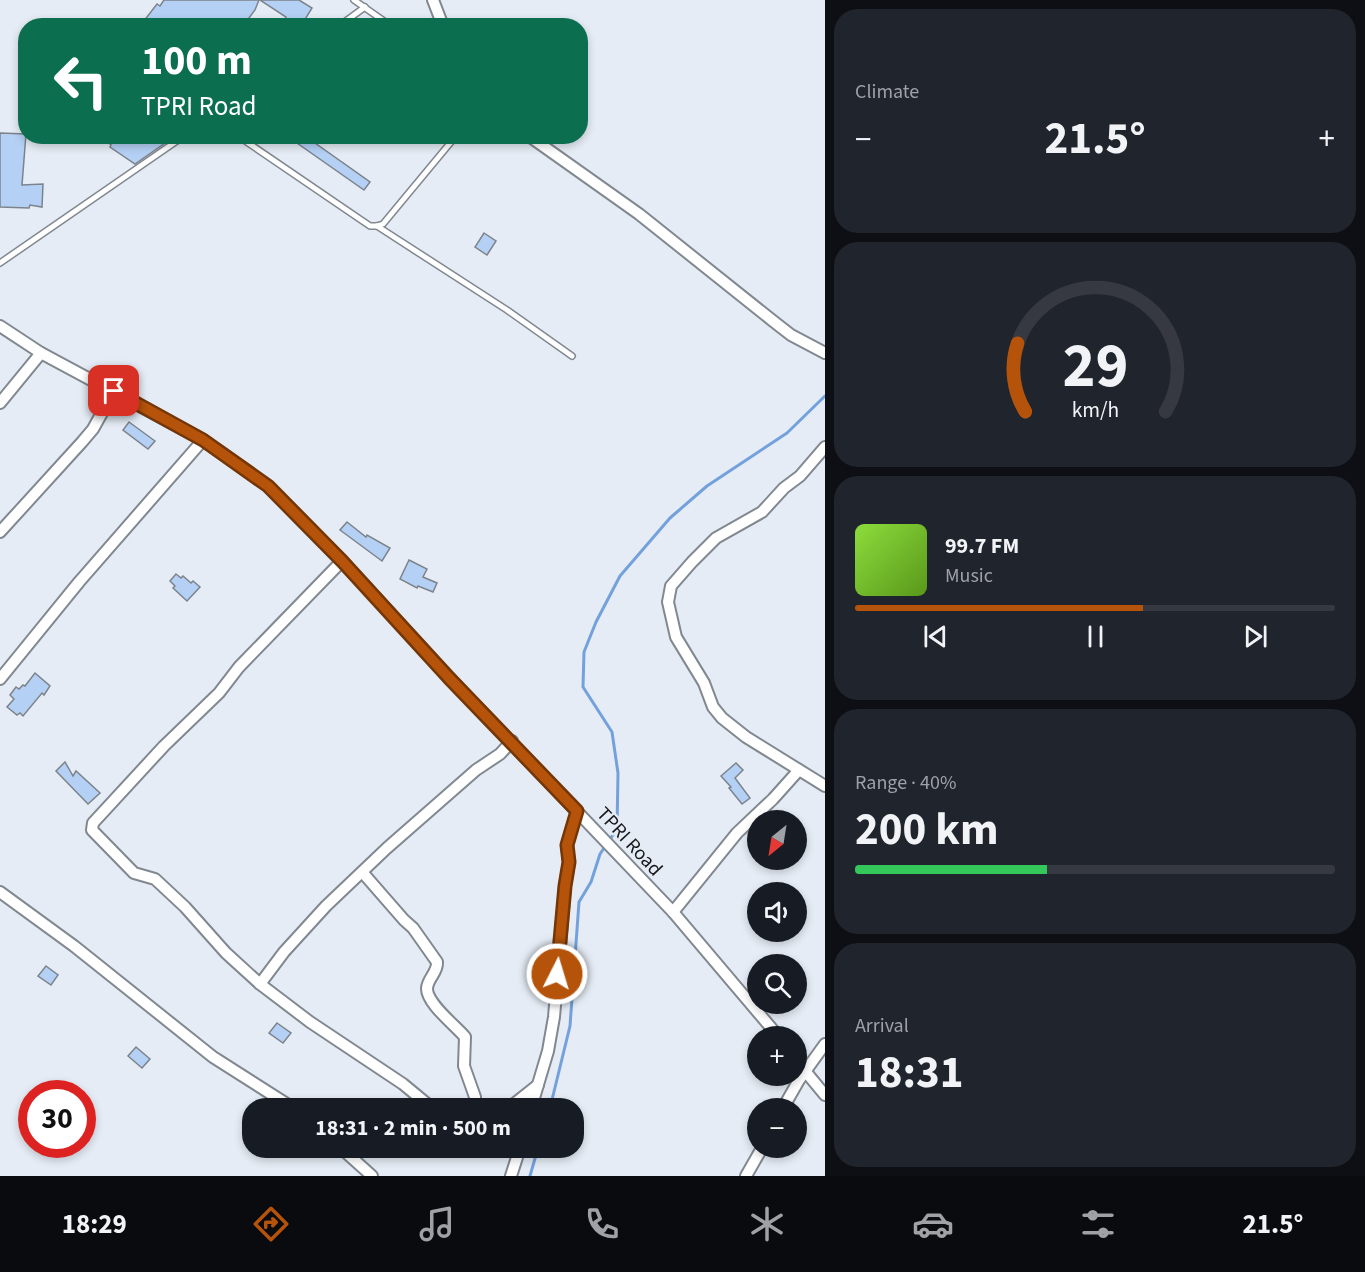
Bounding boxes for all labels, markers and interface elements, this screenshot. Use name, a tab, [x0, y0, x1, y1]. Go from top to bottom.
text: 100 m	[141, 31, 252, 91]
icon: left	[42, 42, 120, 120]
text: Climate	[855, 78, 919, 106]
text: TPRI Road	[141, 87, 257, 126]
text: 21.5°	[1044, 107, 1146, 171]
text: −	[855, 116, 871, 163]
text: +	[1319, 116, 1335, 163]
text: 29	[1062, 322, 1128, 411]
pin	[88, 365, 139, 416]
icon: arrive	[97, 374, 130, 407]
text: km/h	[1071, 395, 1119, 426]
text: 99.7 FM	[945, 530, 1019, 562]
text: Music	[945, 562, 993, 590]
icon: previous	[919, 620, 952, 653]
icon: pause	[1079, 620, 1112, 653]
icon: next	[1239, 620, 1272, 653]
text: Range · 40%	[855, 769, 956, 797]
text: 200 km	[855, 798, 999, 862]
street label: TPRI Road	[590, 801, 669, 883]
north arrow	[747, 810, 807, 870]
map controls	[747, 810, 807, 1158]
button: sound	[747, 882, 807, 942]
position arrow	[525, 942, 589, 1006]
button: search	[747, 954, 807, 1014]
text: Arrival	[855, 1012, 909, 1040]
button: +	[747, 1026, 807, 1086]
text: 18:31	[855, 1041, 964, 1105]
speed limit sign: 30	[18, 1080, 96, 1158]
button: −	[747, 1098, 807, 1158]
text: 18:31 · 2 min · 500 m	[315, 1112, 511, 1144]
icon: directions	[250, 1203, 292, 1245]
icon: music	[416, 1203, 458, 1245]
icon: phone	[581, 1203, 623, 1245]
icon: climate	[746, 1203, 788, 1245]
icon: car	[912, 1203, 954, 1245]
icon: filters	[1077, 1203, 1119, 1245]
text: 18:29	[62, 1205, 127, 1244]
text: 21.5°	[1243, 1205, 1303, 1244]

